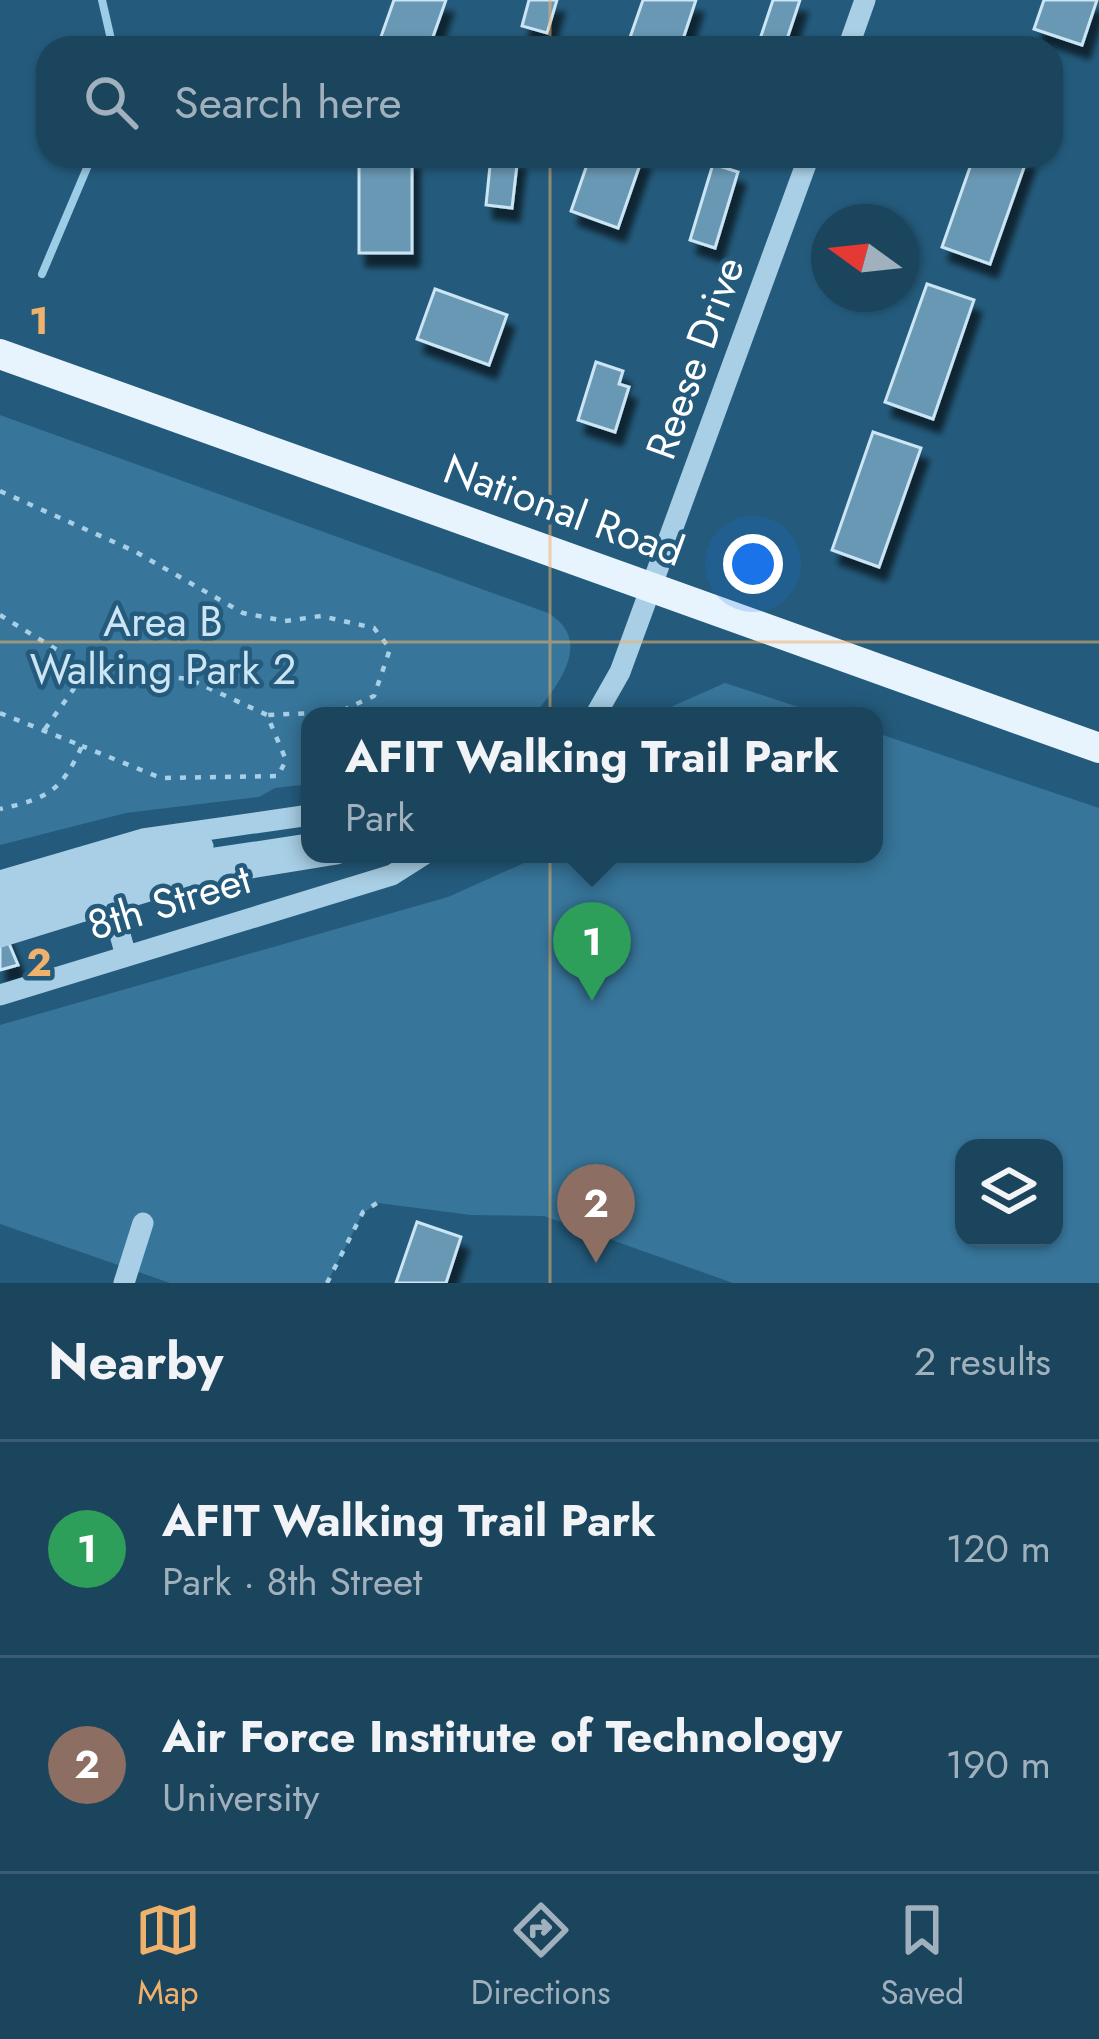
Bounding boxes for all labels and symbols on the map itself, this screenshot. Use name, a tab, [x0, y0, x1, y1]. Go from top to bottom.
north arrow	[811, 204, 919, 312]
street label: Reese Drive	[630, 248, 760, 468]
text: 1	[29, 292, 49, 349]
street label: National Road	[435, 438, 693, 582]
your location	[723, 534, 783, 594]
park label: Area B Walking Park 2	[30, 591, 296, 700]
street label: 8th Street	[80, 848, 258, 956]
pin: 1	[553, 902, 631, 1001]
text: 2	[26, 934, 52, 991]
pin: 2	[557, 1164, 635, 1263]

